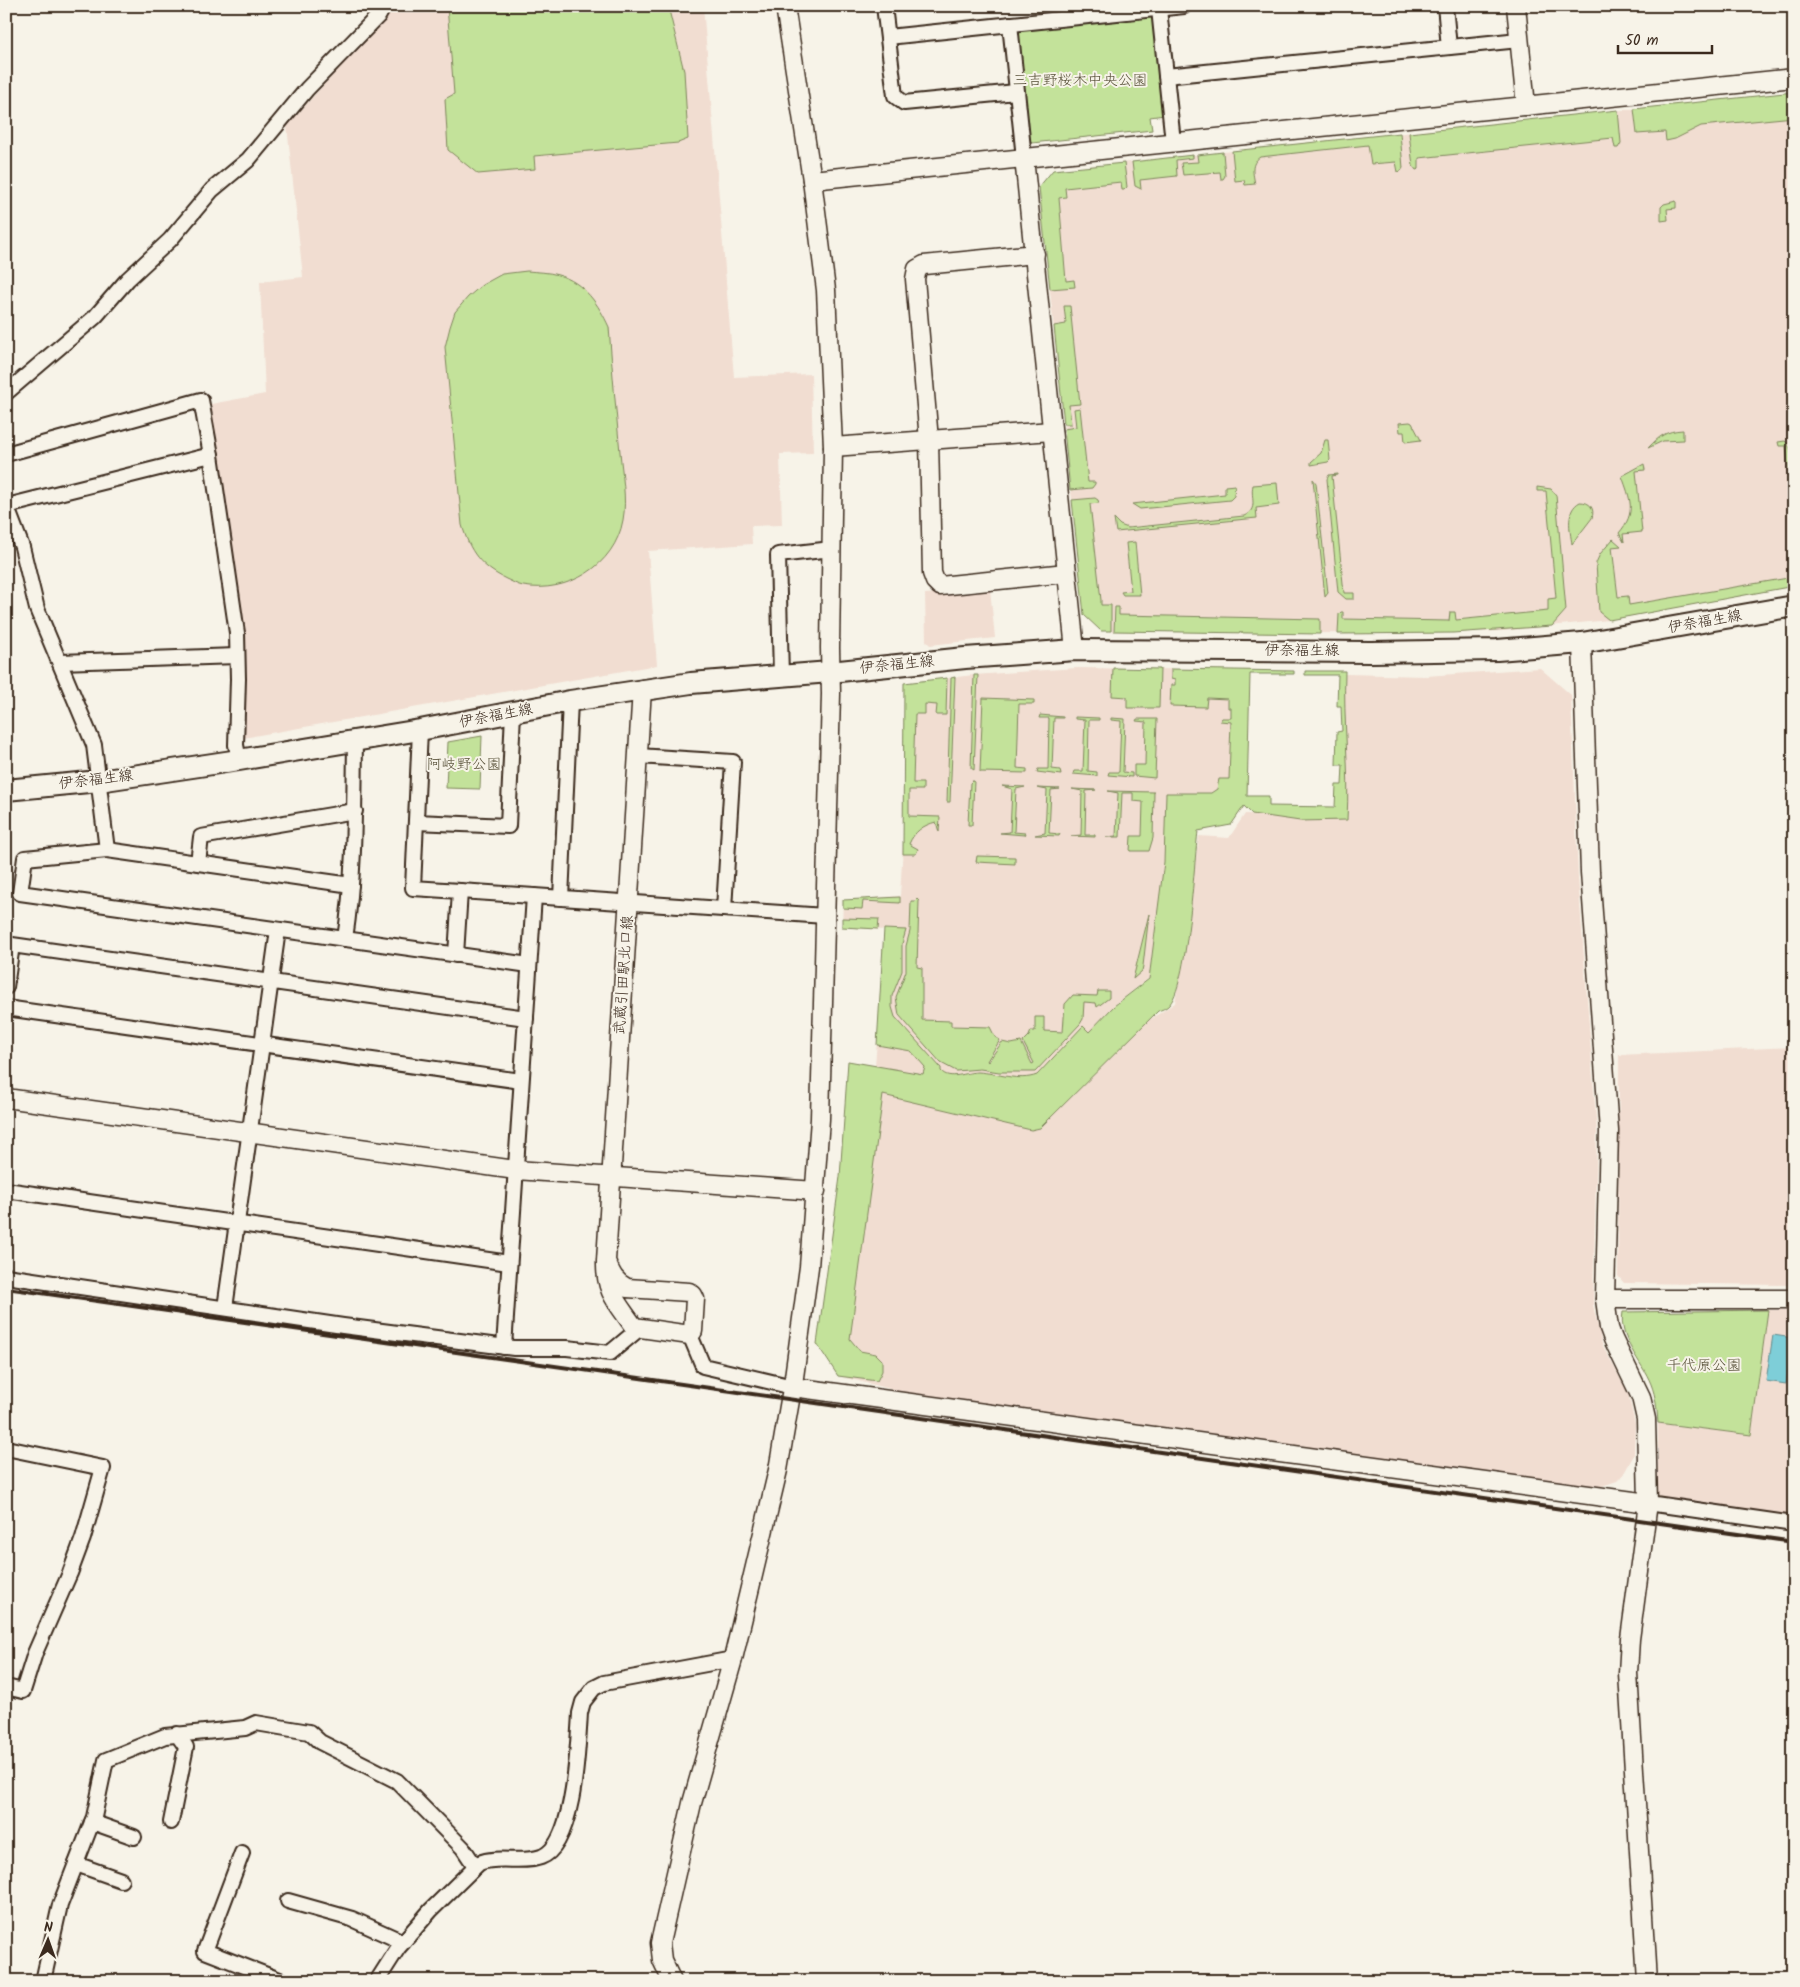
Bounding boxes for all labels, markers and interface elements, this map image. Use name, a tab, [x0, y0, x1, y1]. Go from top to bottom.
scale bar	[1618, 22, 1711, 54]
text: 50 m	[1625, 29, 1659, 53]
park label: 三吉野桜木中央公園	[1012, 69, 1148, 93]
street label: 伊奈福生線	[1666, 604, 1744, 640]
street label: 伊奈福生線	[1264, 639, 1340, 663]
street label: 伊奈福生線	[858, 649, 936, 681]
street label: 伊奈福生線	[457, 697, 535, 735]
park label: 阿岐野公園	[426, 753, 502, 777]
street label: 伊奈福生線	[57, 764, 135, 796]
street label: 武蔵引田駅北口線	[608, 914, 640, 1036]
park label: 千代原公園	[1666, 1354, 1742, 1378]
north arrow	[22, 1914, 72, 1964]
text: N	[44, 1917, 53, 1939]

